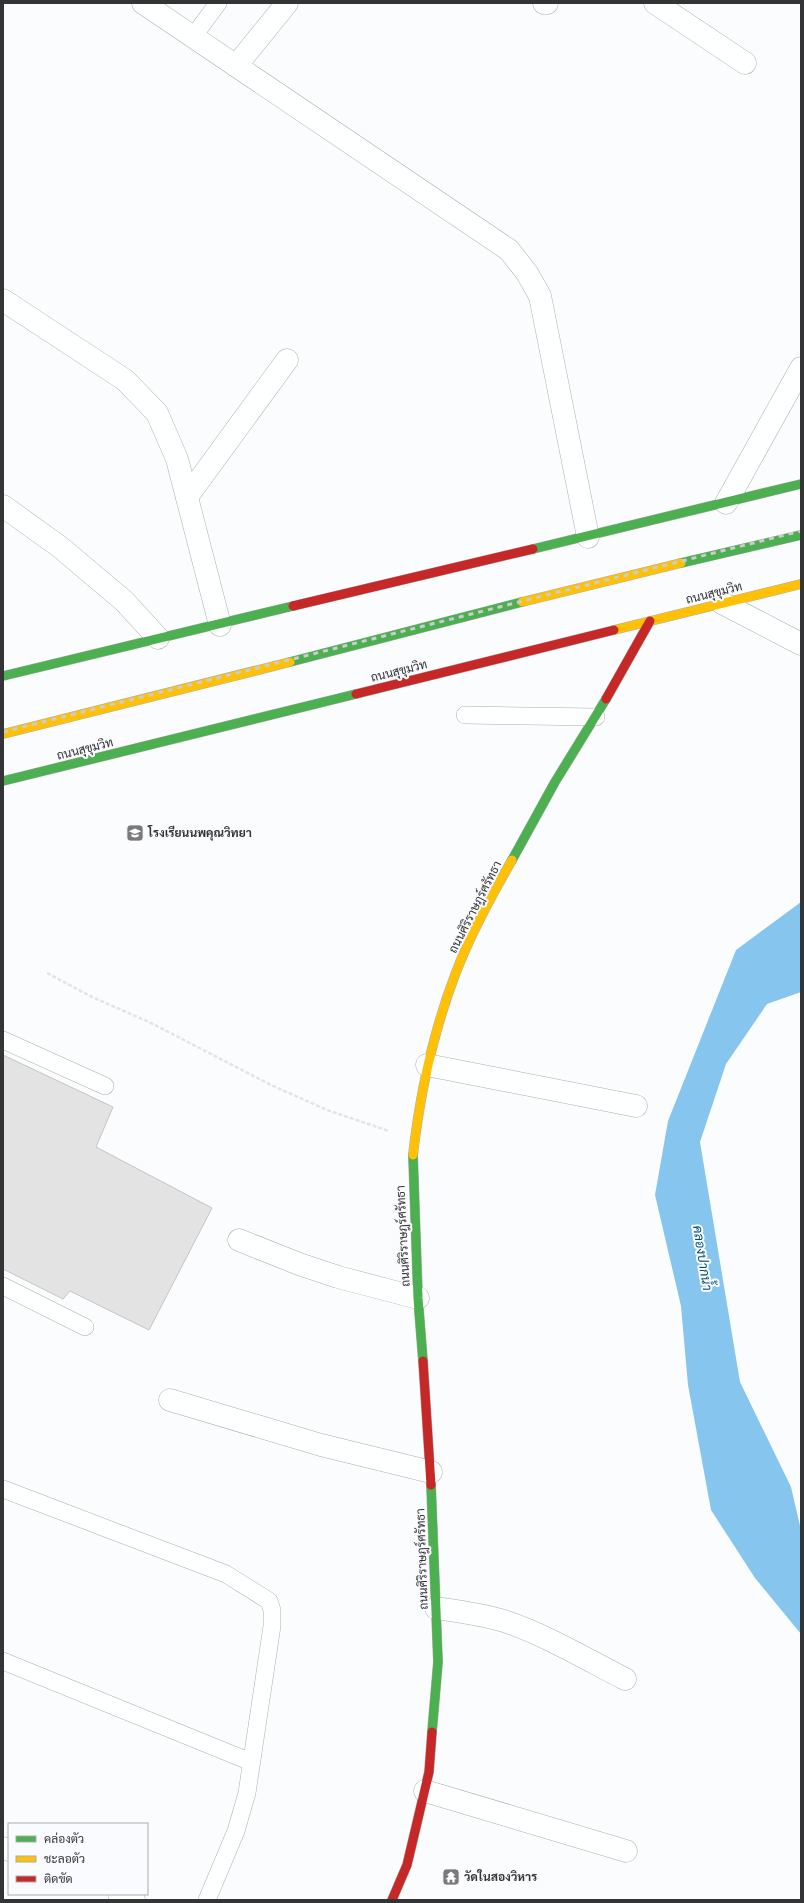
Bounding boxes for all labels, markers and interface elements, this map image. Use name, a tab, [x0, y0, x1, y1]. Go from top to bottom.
street label: ถนนสุขุมวิท	[684, 578, 744, 609]
street label: ถนนสุขุมวิท	[369, 656, 429, 687]
street label: ถนนสุขุมวิท	[55, 734, 115, 765]
school or university icon: โรงเรียนนพคุณวิทยา	[125, 823, 145, 843]
place label: โรงเรียนนพคุณวิทยา	[147, 825, 252, 841]
street label: ถนนศิริราษฎร์ศรัทธา	[445, 858, 505, 956]
street label: ถนนศิริราษฎร์ศรัทธา	[392, 1185, 414, 1287]
water label: คลองปากน้ำ	[689, 1224, 720, 1292]
street label: ถนนศิริราษฎร์ศรัทธา	[412, 1508, 432, 1610]
legend	[8, 1823, 148, 1895]
text: คล่องตัว	[44, 1831, 84, 1846]
text: ชะลอตัว	[44, 1851, 85, 1866]
temple icon: วัดในสองวิหาร	[441, 1867, 461, 1887]
place label: วัดในสองวิหาร	[464, 1869, 537, 1884]
text: ติดขัด	[44, 1871, 73, 1886]

